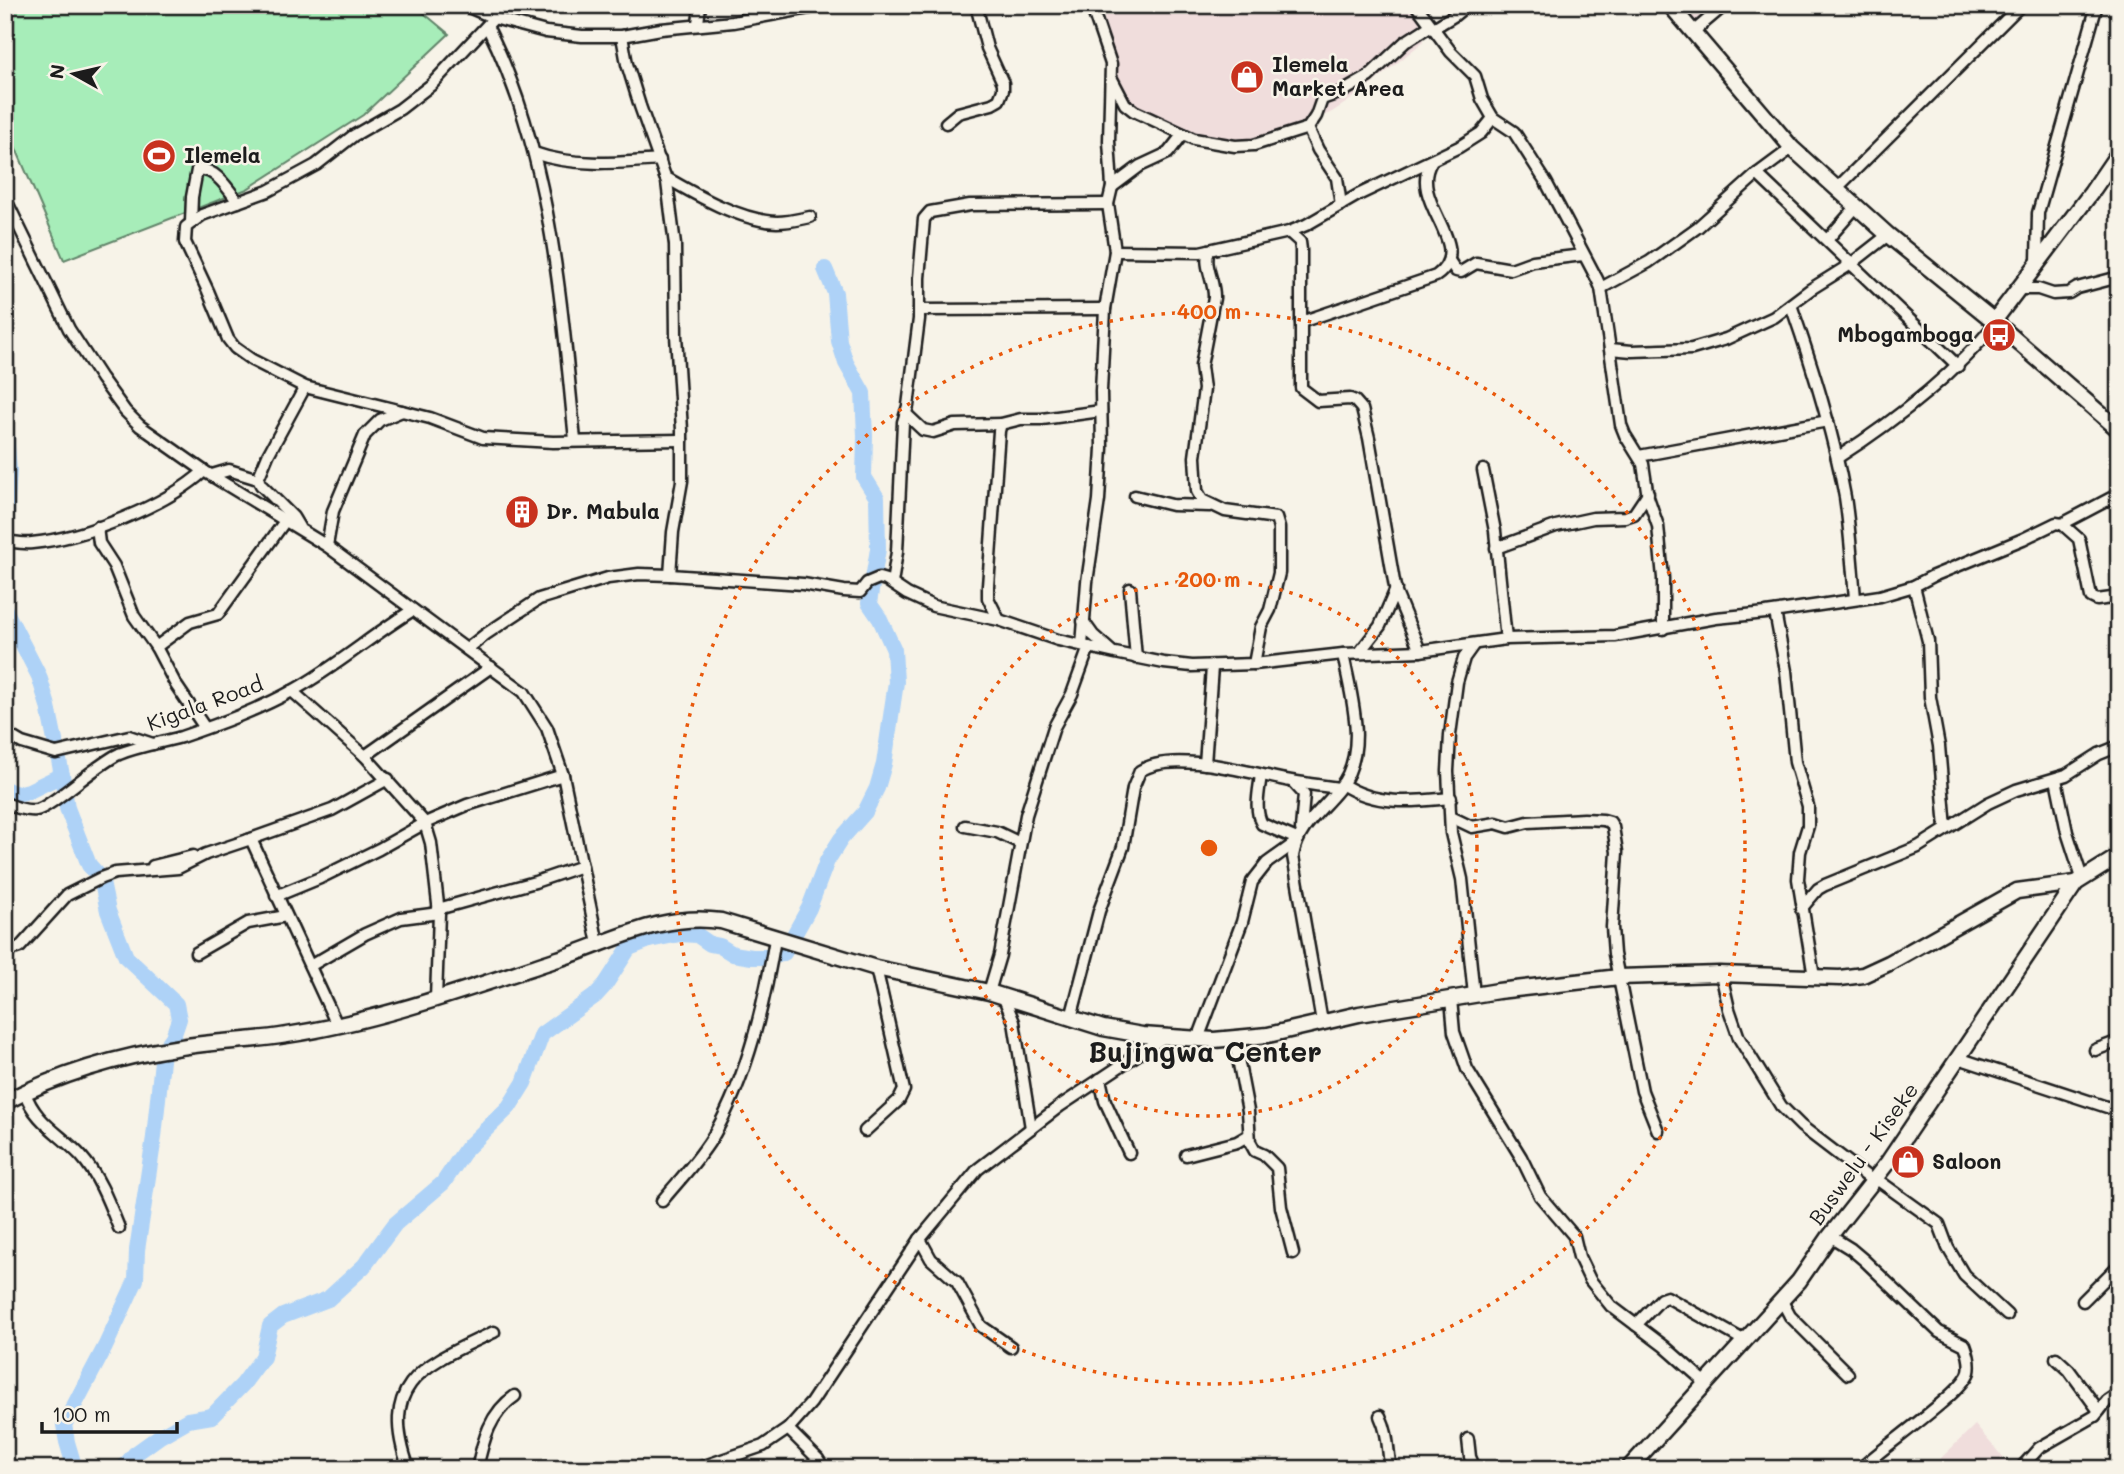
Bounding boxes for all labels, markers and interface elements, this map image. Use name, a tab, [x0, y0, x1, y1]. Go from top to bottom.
north arrow	[38, 38, 108, 108]
place label: Ilemela Market Area	[1272, 50, 1405, 101]
shop icon: Ilemela Market Area	[1228, 58, 1266, 96]
text: N	[43, 63, 70, 80]
sports icon: Ilemela	[140, 137, 178, 175]
place label: Ilemela	[184, 141, 261, 168]
text: 400 m	[1177, 297, 1241, 324]
bus stop icon: Mbogamboga	[1980, 316, 2018, 354]
place label: Mbogamboga	[1837, 320, 1974, 347]
building icon: Dr. Mabula	[503, 493, 541, 531]
place label: Dr. Mabula	[546, 497, 660, 524]
text: 200 m	[1178, 565, 1240, 592]
street label: Kigala Road	[143, 669, 266, 736]
centre of rings	[1197, 836, 1221, 860]
district label: Bujingwa Center	[1088, 1033, 1322, 1069]
street label: Buswelu - Kiseke	[1802, 1077, 1924, 1230]
shop icon: Saloon	[1889, 1143, 1927, 1181]
place label: Saloon	[1932, 1147, 2001, 1174]
scale bar	[42, 1390, 177, 1434]
text: 100 m	[52, 1400, 111, 1427]

